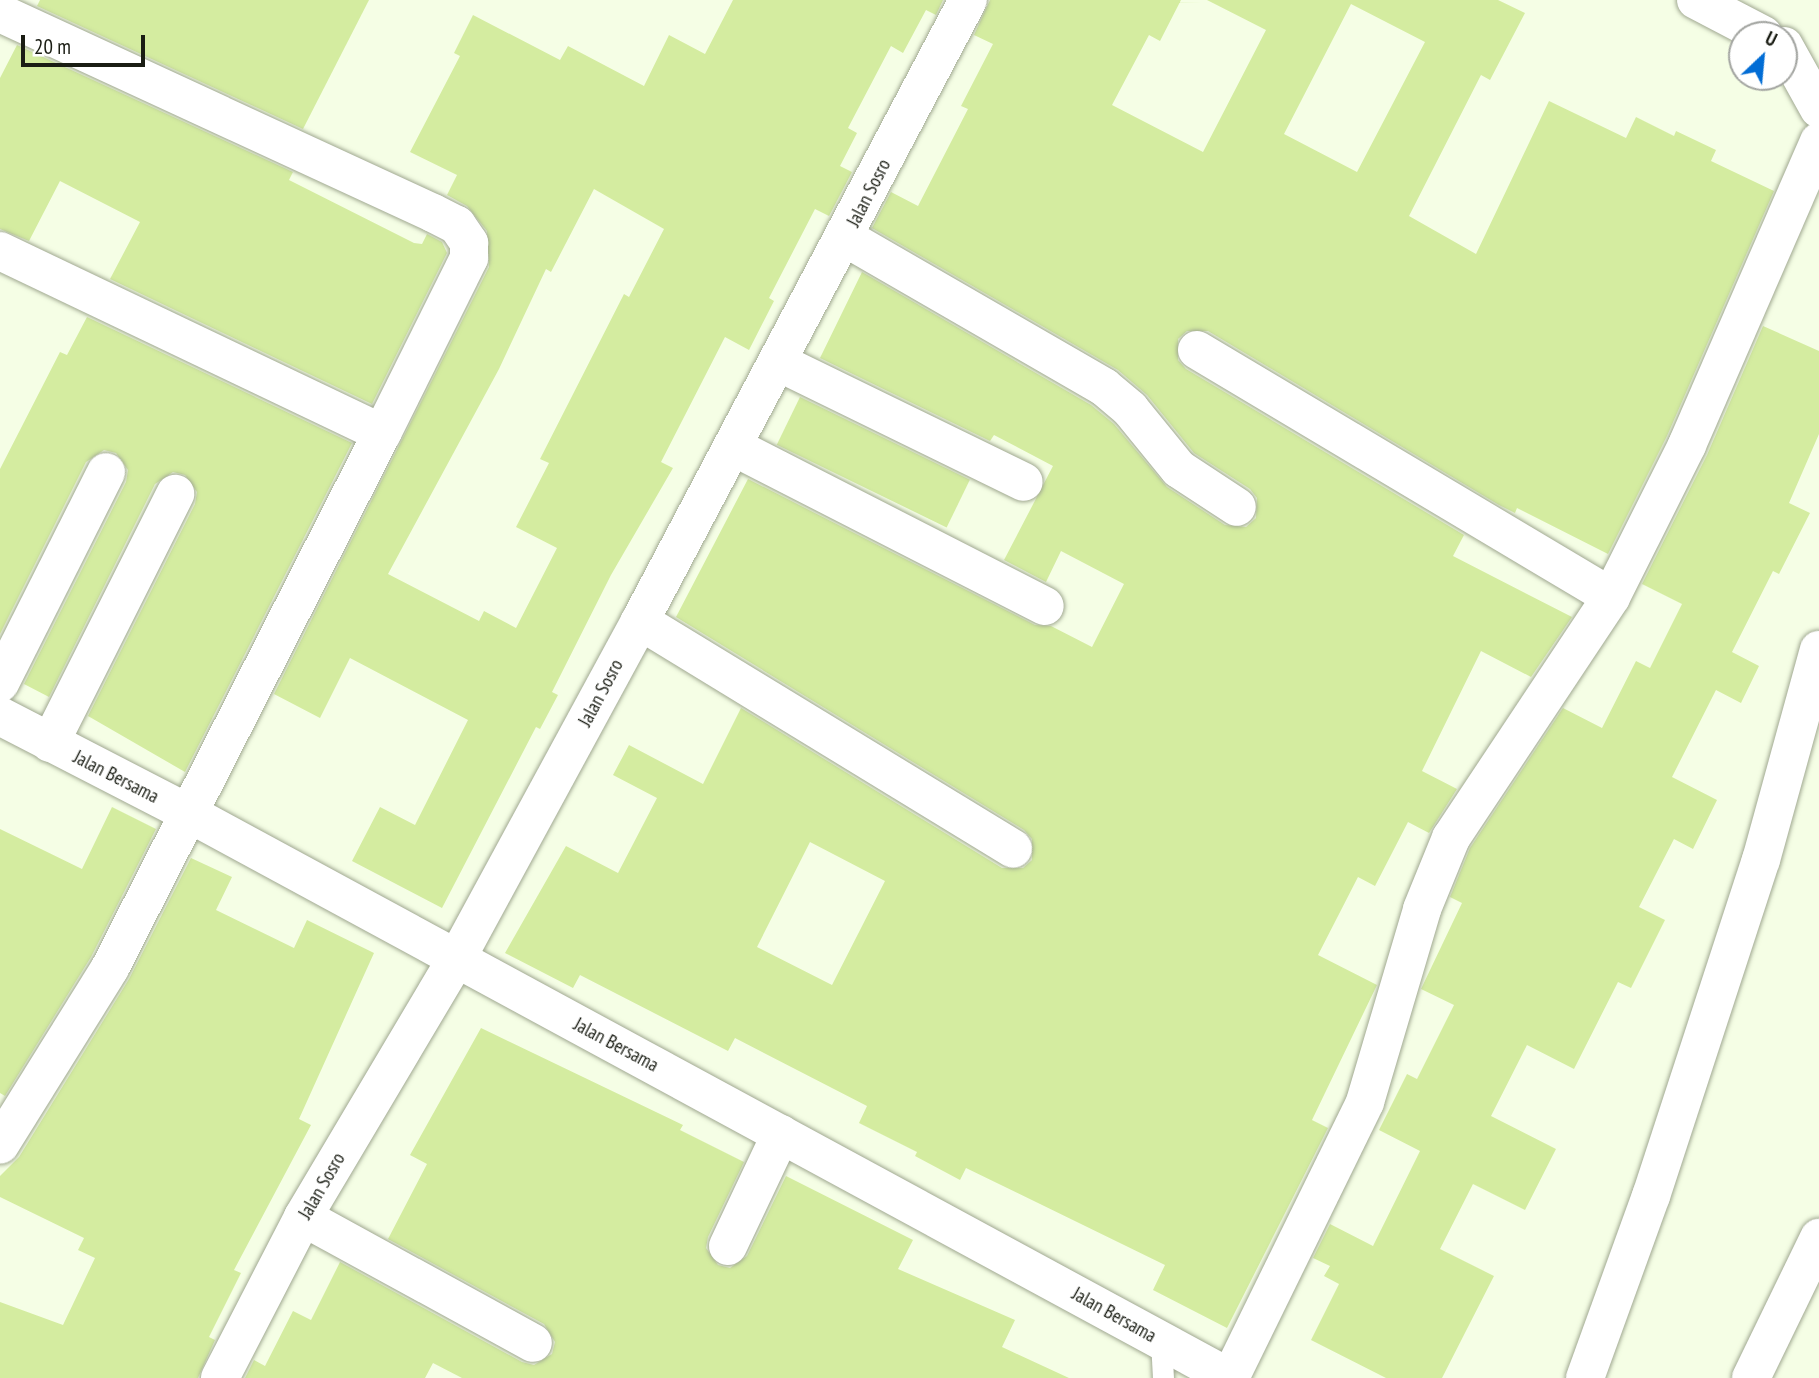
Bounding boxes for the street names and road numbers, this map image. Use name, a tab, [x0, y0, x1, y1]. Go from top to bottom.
street label: Jalan Sosro	[842, 155, 896, 231]
street label: Jalan Sosro	[574, 656, 628, 730]
street label: Jalan Bersama	[70, 746, 162, 808]
street label: Jalan Bersama	[570, 1013, 662, 1077]
street label: Jalan Sosro	[294, 1149, 350, 1223]
street label: Jalan Bersama	[1068, 1283, 1160, 1347]

